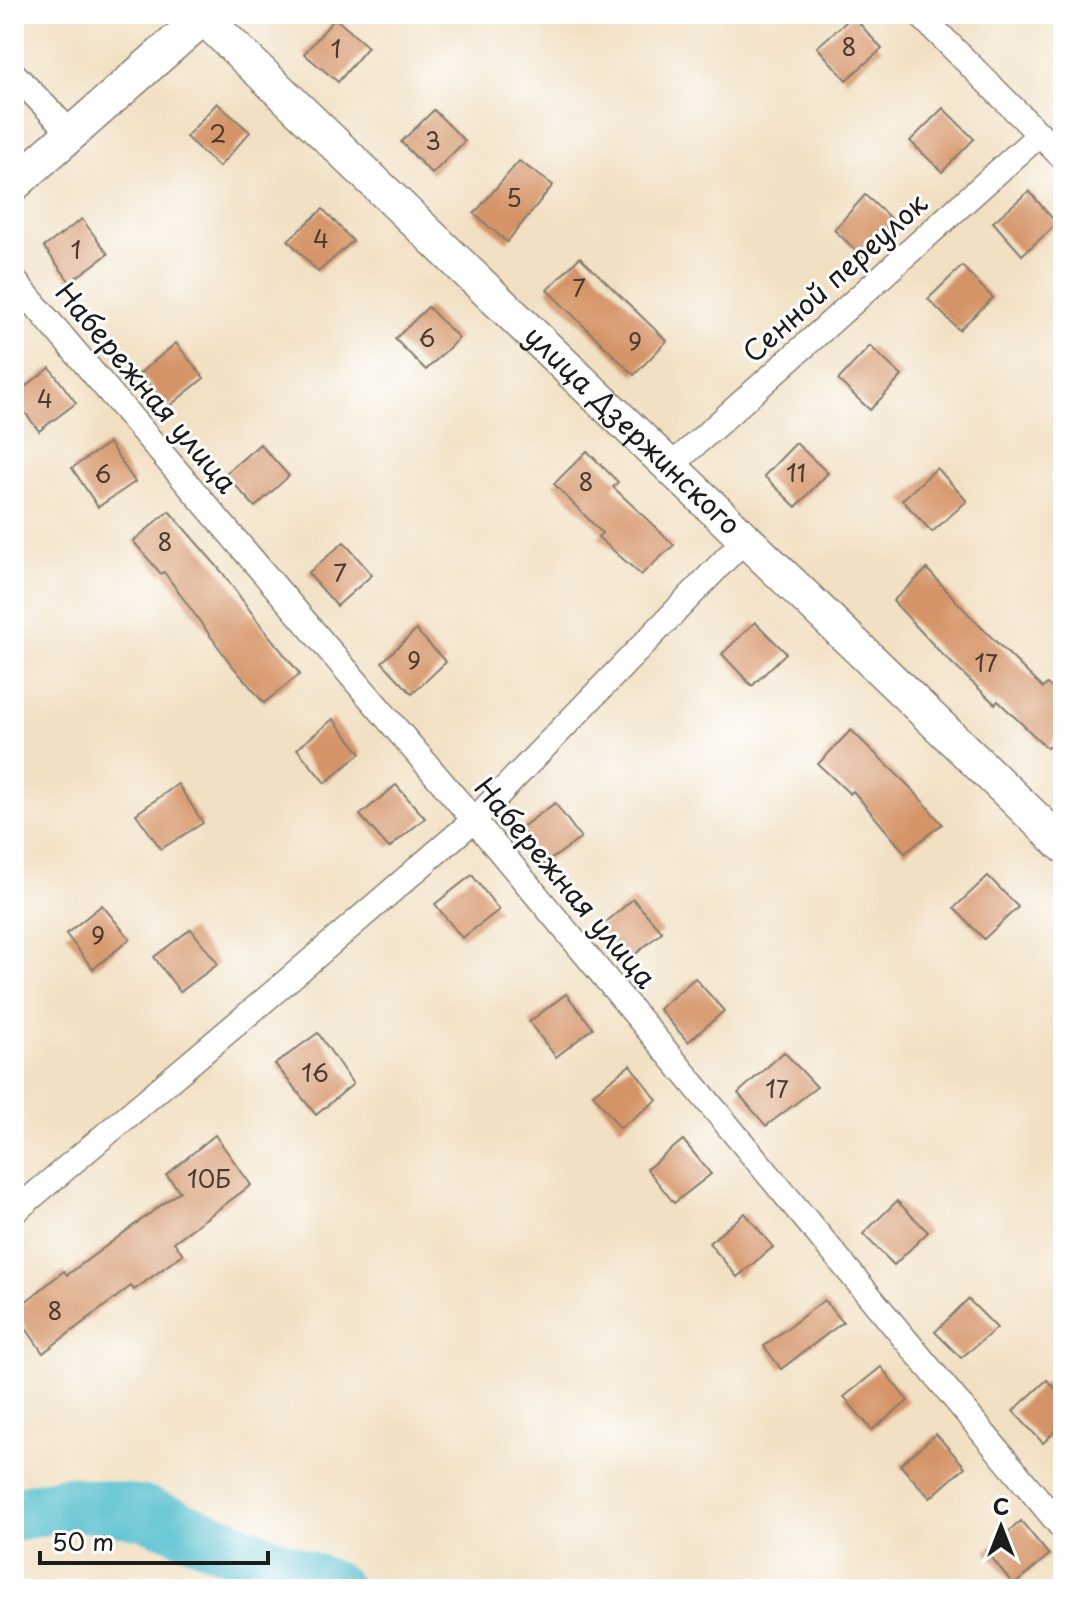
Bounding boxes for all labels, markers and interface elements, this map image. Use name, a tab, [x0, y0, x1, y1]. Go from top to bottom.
house number: 8	[842, 28, 857, 64]
house number: 1	[331, 30, 341, 66]
house number: 2	[210, 115, 227, 151]
house number: 3	[425, 122, 441, 158]
house number: 5	[506, 179, 522, 215]
street label: Сенной переулок	[732, 182, 936, 372]
house number: 4	[313, 220, 329, 256]
house number: 1	[71, 231, 81, 267]
house number: 7	[572, 269, 586, 305]
street label: Набережная улица	[46, 272, 249, 502]
street label: улица Дзержинского	[515, 314, 751, 544]
house number: 6	[419, 319, 435, 355]
house number: 9	[628, 323, 642, 359]
house number: 4	[37, 380, 53, 416]
house number: 11	[786, 454, 806, 490]
house number: 6	[95, 455, 111, 491]
house number: 8	[579, 463, 594, 499]
house number: 8	[158, 523, 173, 559]
house number: 7	[333, 554, 347, 590]
house number: 9	[407, 642, 421, 678]
house number: 17	[974, 644, 998, 680]
street label: Набережная улица	[465, 767, 668, 997]
house number: 9	[91, 917, 105, 953]
house number: 16	[301, 1054, 329, 1090]
house number: 17	[765, 1070, 789, 1106]
house number: 10Б	[187, 1160, 231, 1196]
house number: 8	[48, 1292, 63, 1328]
north arrow	[961, 1487, 1041, 1567]
text: С	[993, 1489, 1009, 1522]
scale bar	[40, 1515, 268, 1565]
text: 50 m	[52, 1523, 114, 1559]

